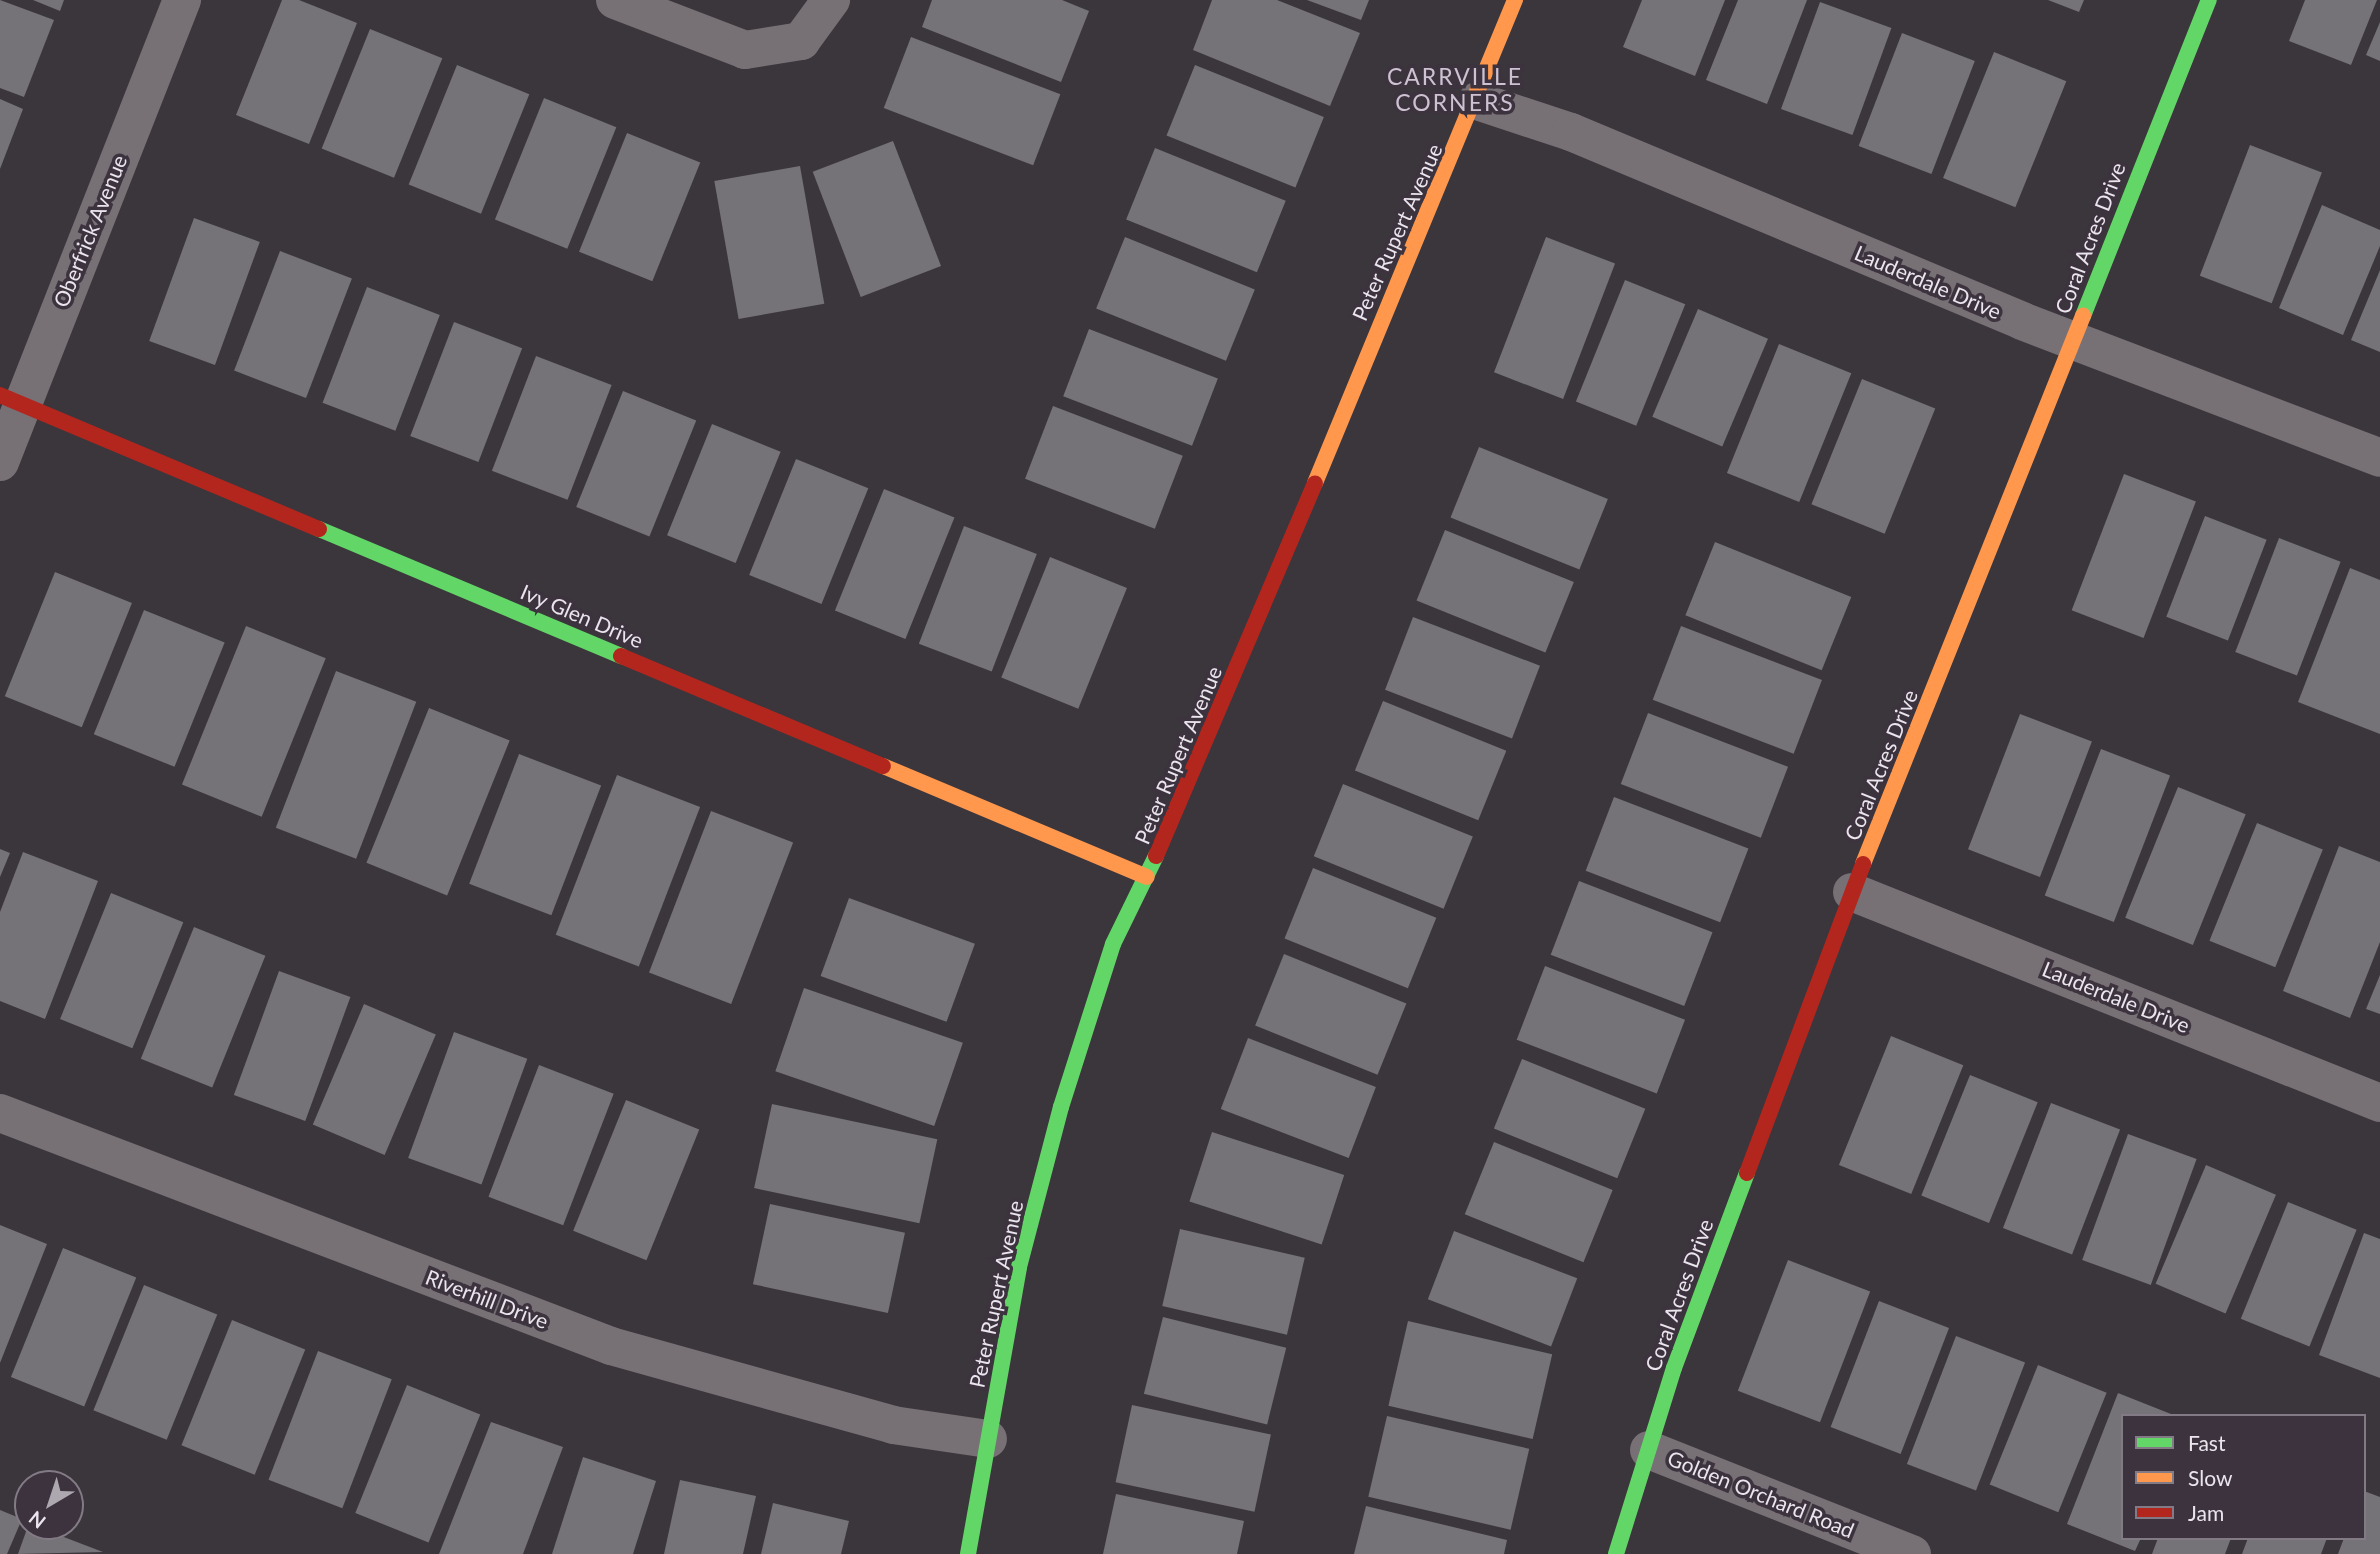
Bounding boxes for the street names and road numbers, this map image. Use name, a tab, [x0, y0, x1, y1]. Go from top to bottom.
street label: Peter Rupert Avenue	[1346, 139, 1448, 325]
street label: Oberfrick Avenue	[48, 151, 132, 311]
street label: Coral Acres Drive	[2049, 158, 2131, 318]
street label: Lauderdale Drive	[1851, 240, 2005, 324]
street label: Ivy Glen Drive	[517, 579, 647, 653]
street label: Peter Rupert Avenue	[1129, 662, 1227, 848]
street label: Coral Acres Drive	[1839, 686, 1923, 844]
street label: Lauderdale Drive	[2039, 956, 2193, 1038]
street label: Peter Rupert Avenue	[964, 1197, 1028, 1391]
street label: Coral Acres Drive	[1640, 1215, 1718, 1375]
street label: Riverhill Drive	[422, 1264, 552, 1334]
street label: Golden Orchard Road	[1664, 1445, 1858, 1543]

